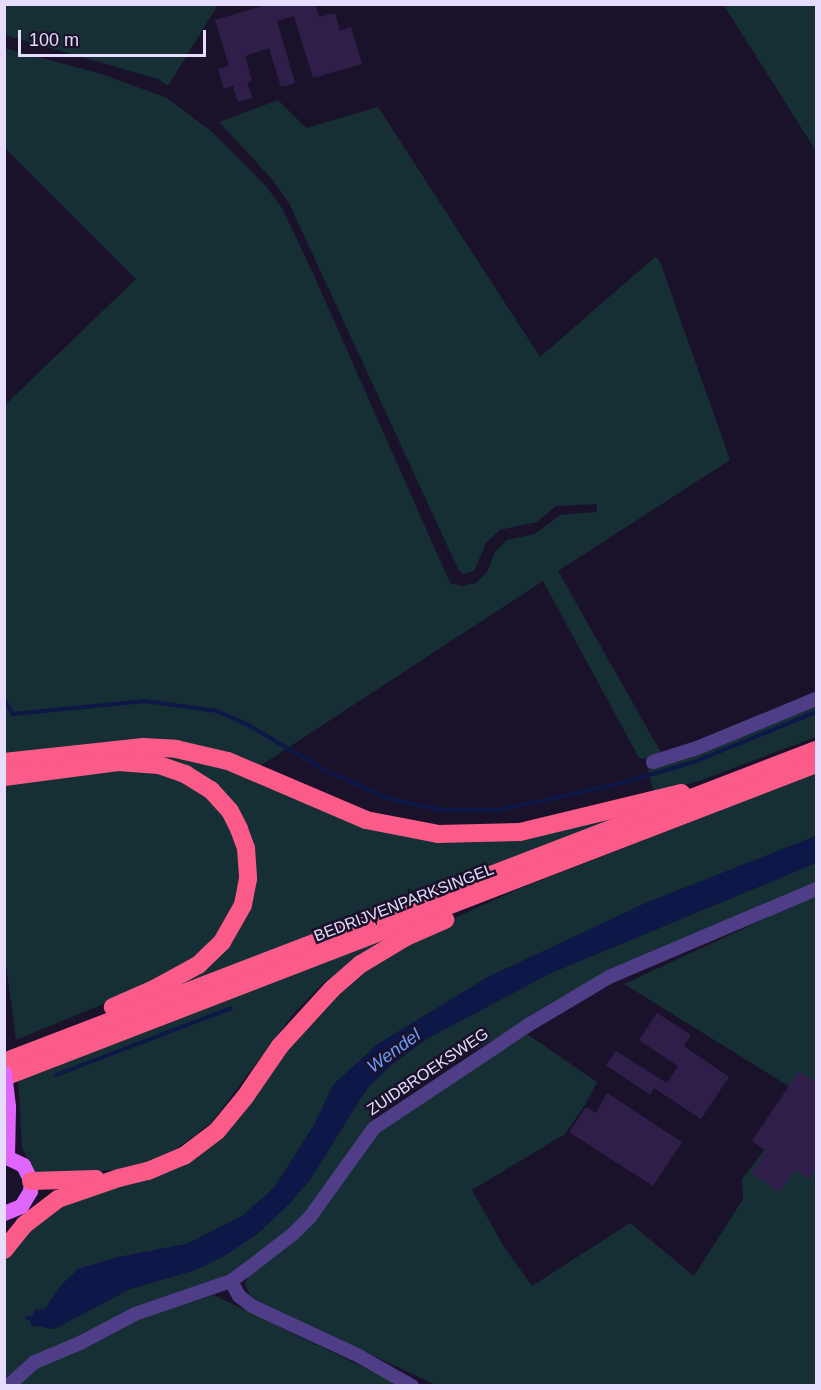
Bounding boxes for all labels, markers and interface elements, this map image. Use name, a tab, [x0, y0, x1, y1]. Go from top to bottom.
scale bar	[21, 18, 208, 56]
text: 100 m	[29, 30, 79, 50]
street label: BEDRIJVENPARKSINGEL	[311, 860, 497, 946]
water label: Wendel	[363, 1024, 425, 1078]
street label: ZUIDBROEKSWEG	[364, 1024, 492, 1120]

